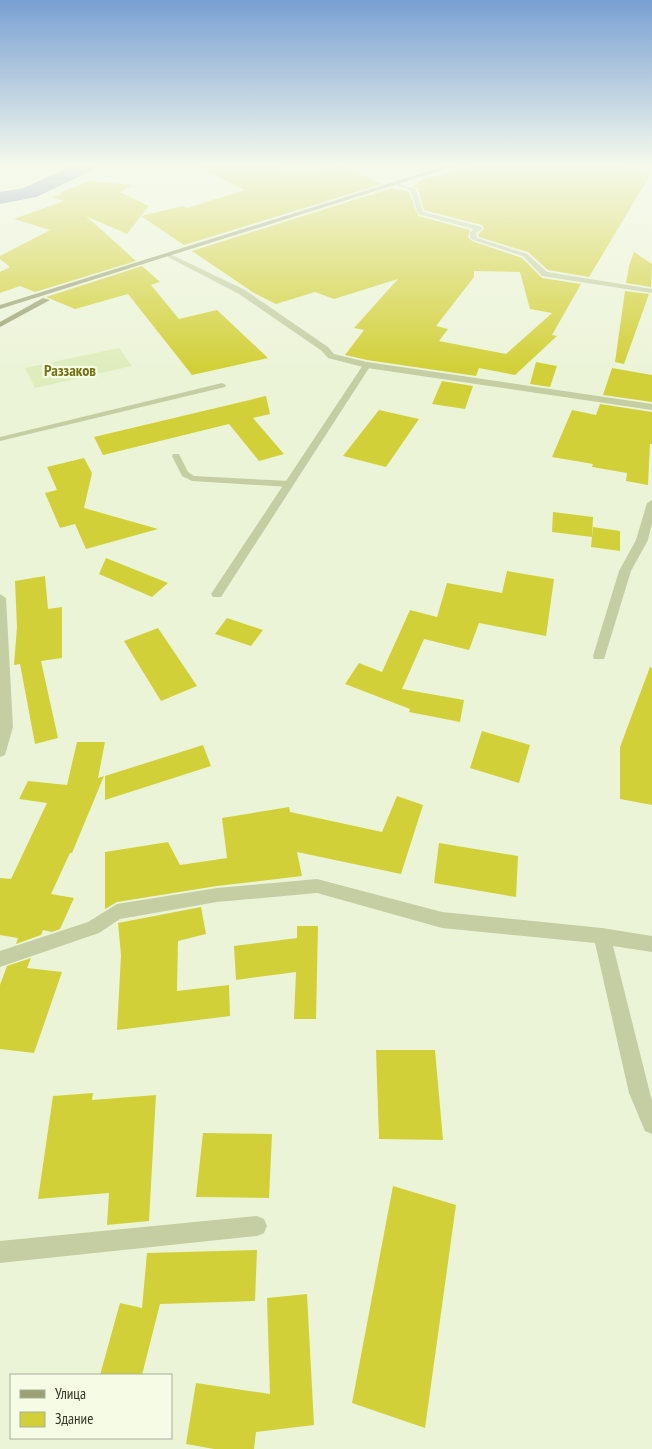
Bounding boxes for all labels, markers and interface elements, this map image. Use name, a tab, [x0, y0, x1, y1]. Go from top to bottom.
district label: Раззаков	[44, 360, 96, 380]
legend	[10, 1374, 172, 1439]
text: Улица	[55, 1384, 86, 1403]
text: Здание	[55, 1409, 93, 1428]

